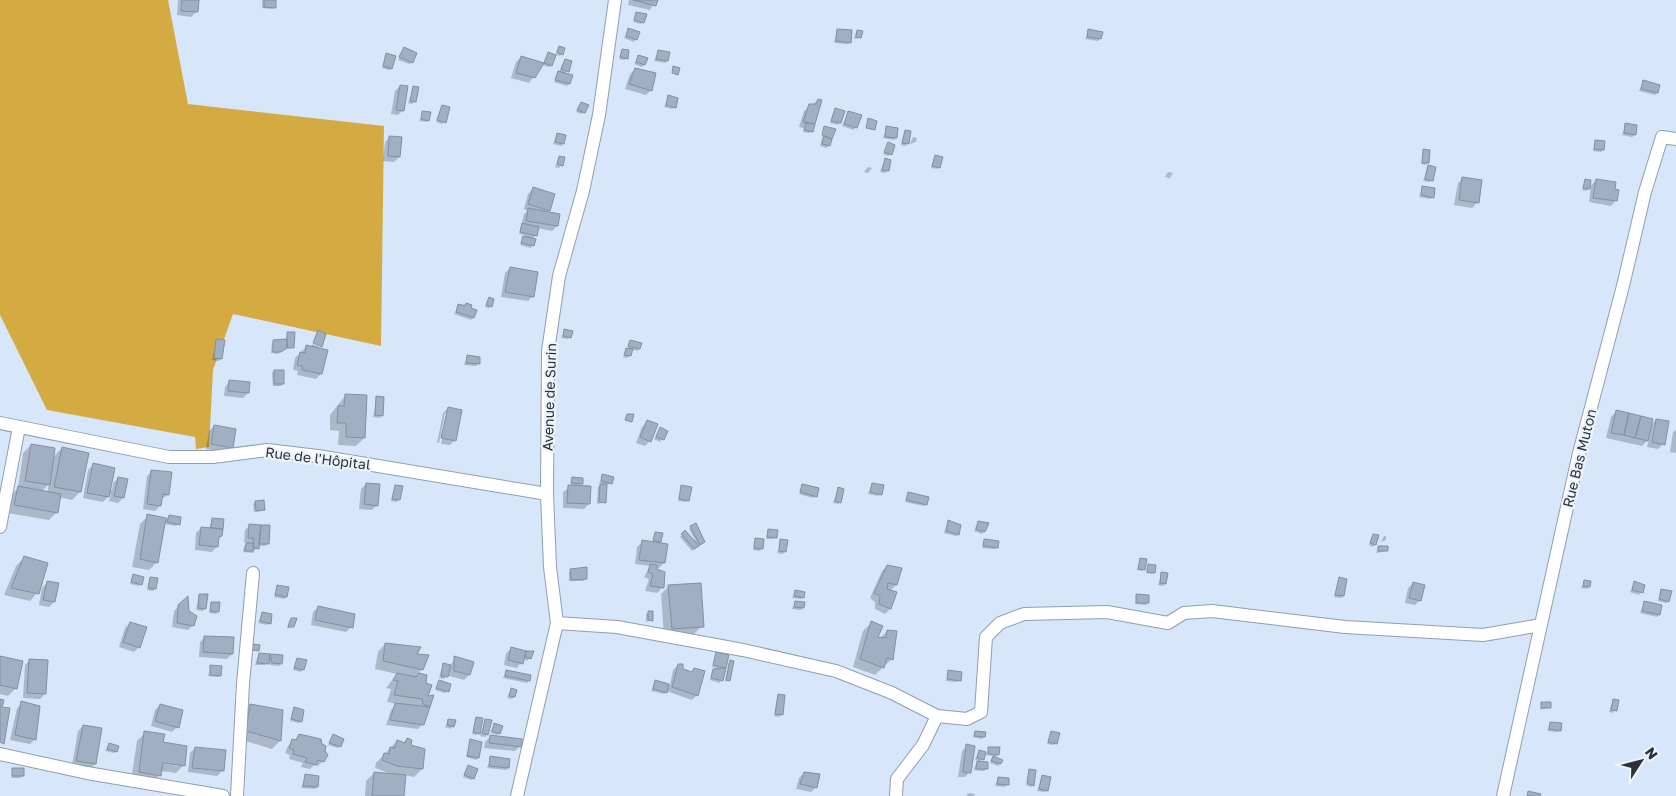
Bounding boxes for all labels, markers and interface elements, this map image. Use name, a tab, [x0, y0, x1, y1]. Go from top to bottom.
street label: Avenue de Surin	[539, 343, 559, 451]
street label: Rue Bas Muton	[1559, 407, 1599, 509]
street label: Rue de l'Hôpital	[264, 443, 372, 473]
north arrow	[1616, 736, 1666, 786]
text: N	[1642, 744, 1662, 762]

